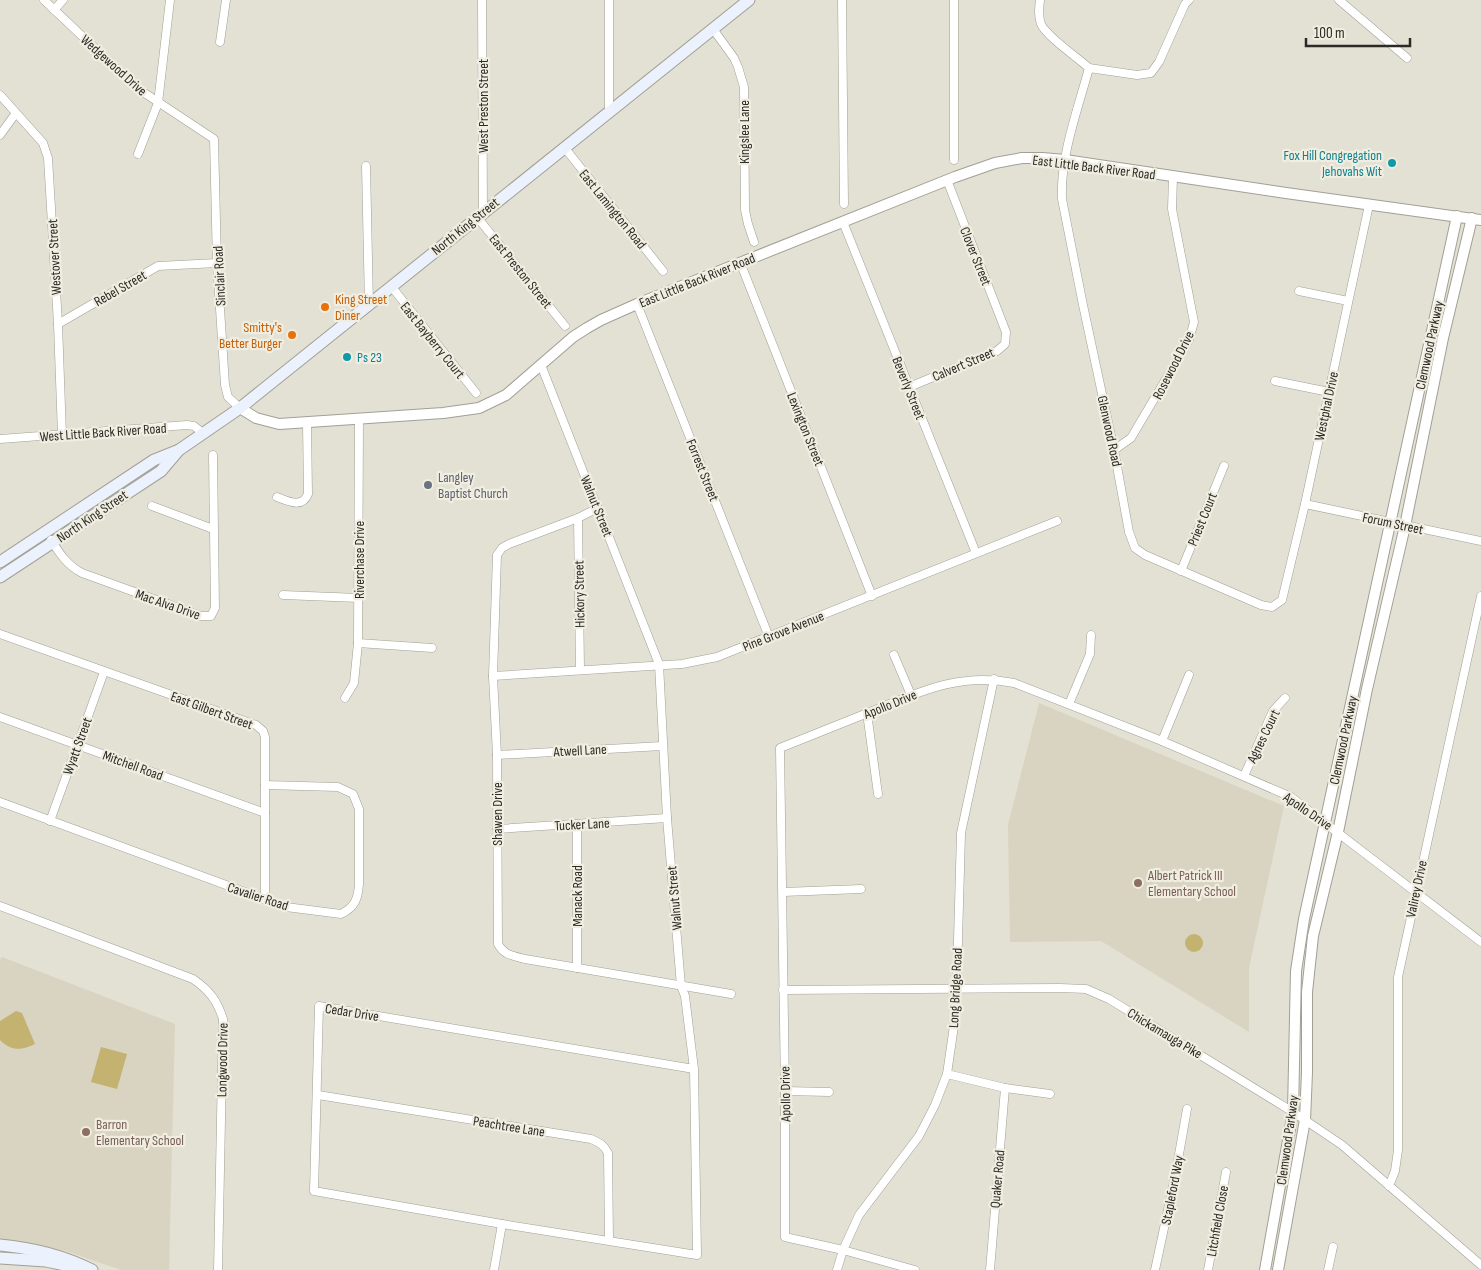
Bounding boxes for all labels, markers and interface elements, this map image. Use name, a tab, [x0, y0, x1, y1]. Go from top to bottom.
scale bar	[1306, 15, 1410, 47]
text: 100 m	[1314, 24, 1345, 43]
street label: Wedgewood Drive	[77, 31, 150, 100]
street label: West Preston Street	[475, 59, 492, 153]
street label: Kingslee Lane	[736, 100, 753, 164]
place label: Fox Hill Congregation Jehovahs Wit	[1284, 147, 1382, 180]
street label: East Little Back River Road	[1032, 152, 1156, 183]
marker: Fox Hill Congregation Jehovahs Wit	[1386, 157, 1398, 169]
street label: East Lamington Road	[575, 166, 650, 253]
street label: North King Street	[428, 194, 503, 259]
street label: Westover Street	[44, 219, 65, 295]
street label: Clover Street	[956, 224, 995, 288]
street label: East Preston Street	[486, 231, 556, 312]
street label: Sinclair Road	[209, 245, 230, 307]
street label: East Little Back River Road	[637, 249, 758, 312]
street label: Rebel Street	[91, 267, 150, 310]
place label: King Street Diner	[335, 291, 387, 324]
street label: East Bayberry Court	[397, 299, 469, 382]
street label: Clemwood Parkway	[1412, 299, 1447, 391]
marker: King Street Diner	[319, 301, 331, 313]
place label: Smitty's Better Burger	[219, 319, 282, 352]
street label: Rosewood Drive	[1149, 328, 1198, 402]
marker: Smitty's Better Burger	[286, 329, 298, 341]
street label: Calvert Street	[930, 344, 997, 385]
place label: Ps 23	[357, 349, 382, 366]
marker: Ps 23	[341, 351, 353, 363]
street label: Beverly Street	[888, 354, 929, 422]
street label: Westphal Drive	[1311, 370, 1342, 442]
street label: Lexington Street	[783, 390, 828, 468]
street label: Glenwood Road	[1094, 394, 1125, 468]
street label: West Little Back River Road	[39, 420, 167, 445]
street label: Forrest Street	[682, 437, 723, 504]
place label: Langley Baptist Church	[438, 469, 508, 502]
street label: Walnut Street	[577, 473, 617, 539]
marker: Langley Baptist Church	[422, 479, 434, 491]
street label: North King Street	[54, 486, 131, 546]
street label: Priest Court	[1184, 490, 1221, 549]
street label: Forum Street	[1361, 509, 1425, 538]
street label: Riverchase Drive	[351, 521, 368, 599]
street label: Hickory Street	[570, 560, 589, 628]
street label: Mac Alva Drive	[133, 585, 203, 624]
street label: Pine Grove Avenue	[740, 607, 826, 656]
street label: Apollo Drive	[860, 686, 919, 723]
street label: East Gilbert Street	[168, 688, 255, 733]
street label: Clemwood Parkway	[1326, 694, 1361, 786]
street label: Agnes Court	[1243, 707, 1284, 767]
street label: Wyatt Street	[59, 715, 96, 777]
street label: Atwell Lane	[552, 741, 607, 760]
street label: Mitchell Road	[100, 747, 166, 784]
street label: Shawen Drive	[489, 782, 506, 846]
street label: Apollo Drive	[1279, 788, 1336, 834]
street label: Tucker Lane	[554, 815, 610, 834]
street label: Valirey Drive	[1402, 859, 1431, 919]
street label: Manack Road	[569, 865, 586, 927]
street label: Walnut Street	[663, 865, 686, 931]
place label: Albert Patrick III Elementary School	[1147, 867, 1236, 900]
marker: Albert Patrick III Elementary School	[1132, 877, 1144, 889]
street label: Cavalier Road	[225, 879, 291, 914]
street label: Long Bridge Road	[945, 947, 966, 1028]
street label: Cedar Drive	[324, 1000, 380, 1025]
street label: Chickamauga Pike	[1124, 1004, 1205, 1062]
street label: Longwood Drive	[213, 1023, 232, 1097]
street label: Apollo Drive	[777, 1066, 795, 1123]
street label: Clemwood Parkway	[1273, 1094, 1302, 1186]
street label: Peachtree Lane	[472, 1112, 546, 1141]
place label: Barron Elementary School	[96, 1116, 184, 1149]
marker: Barron Elementary School	[80, 1126, 92, 1138]
street label: Quaker Road	[986, 1149, 1009, 1209]
street label: Stapleford Way	[1157, 1153, 1188, 1226]
street label: Litchfield Close	[1203, 1184, 1232, 1258]

